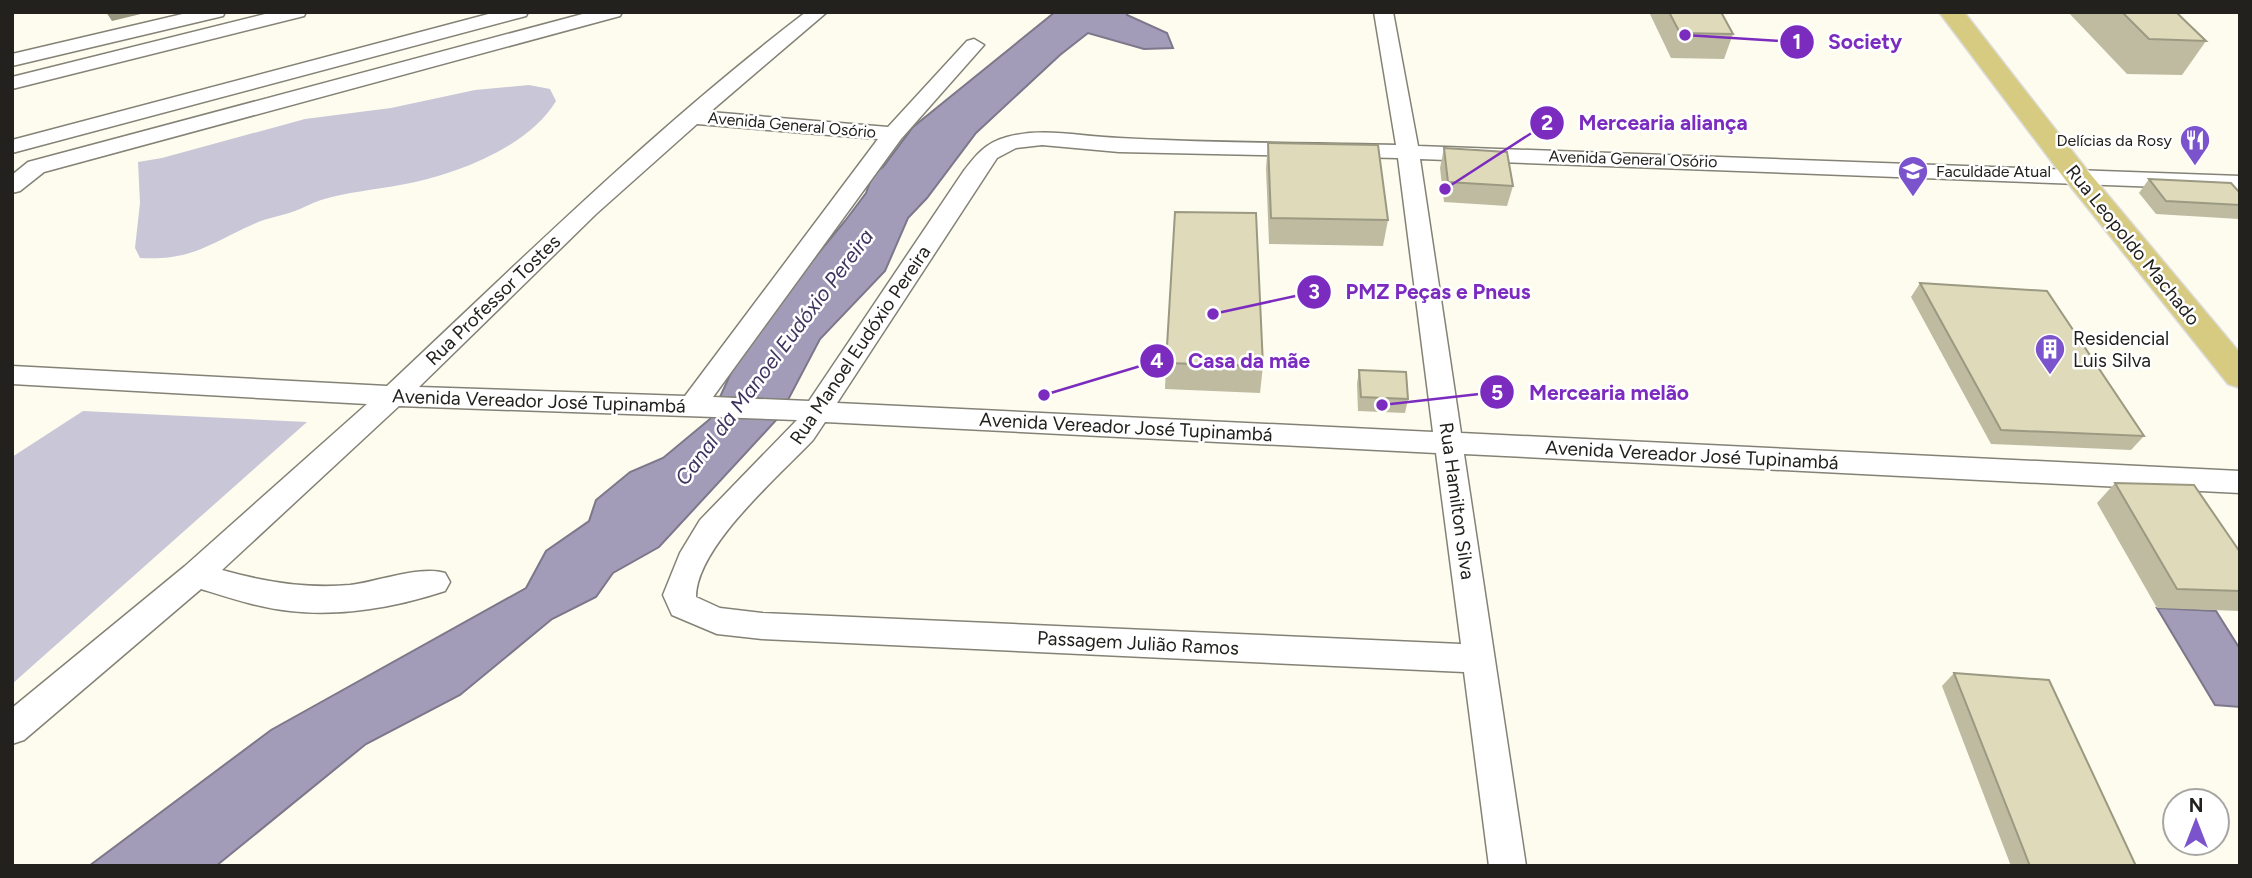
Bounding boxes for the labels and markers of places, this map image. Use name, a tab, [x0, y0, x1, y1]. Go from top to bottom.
callout: Society	[1779, 21, 1916, 63]
callout: Mercearia aliança	[1530, 102, 1762, 144]
restaurant icon: Delícias da Rosy	[2178, 123, 2212, 167]
place label: Delícias da Rosy	[2056, 131, 2173, 150]
school or university icon: Faculdade Atual	[1896, 154, 1930, 198]
place label: Faculdade Atual	[1936, 162, 2051, 181]
callout: PMZ Peças e Pneus	[1297, 271, 1545, 313]
place label: Residencial Luis Silva	[2073, 327, 2169, 372]
building icon: Residencial Luis Silva	[2033, 332, 2067, 376]
callout: Casa da mãe	[1139, 340, 1324, 382]
callout: Mercearia melão	[1480, 371, 1703, 413]

